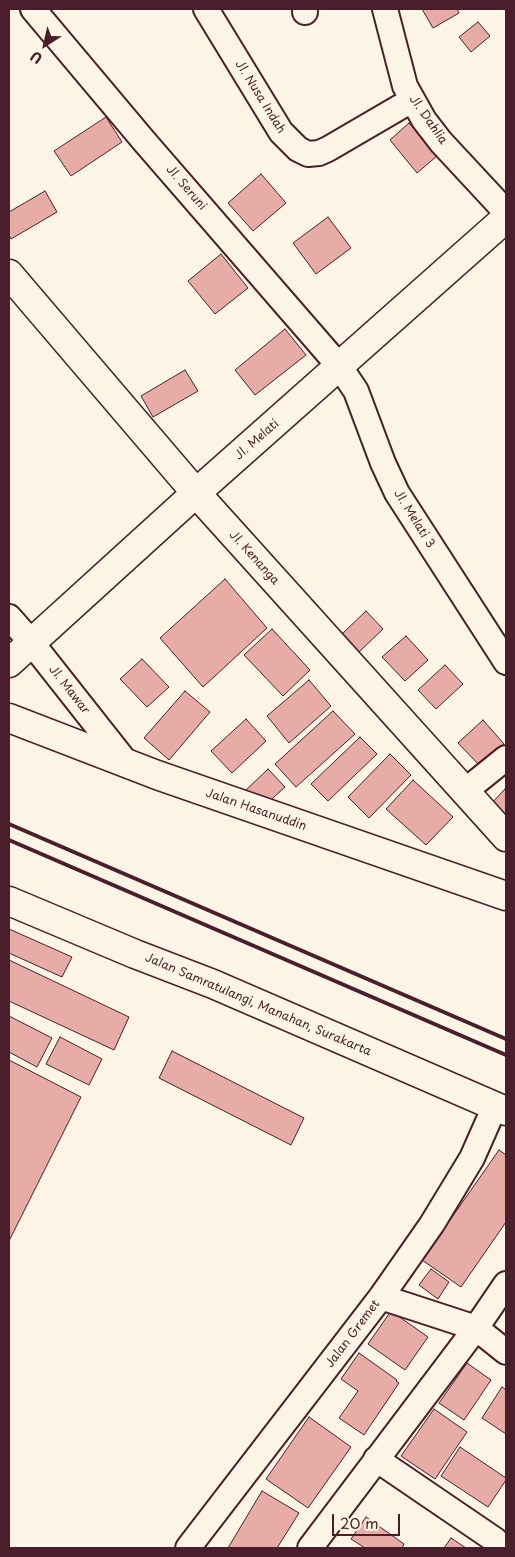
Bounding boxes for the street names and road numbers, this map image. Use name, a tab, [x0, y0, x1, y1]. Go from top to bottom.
street label: Jl. Nusa Indah	[232, 58, 288, 136]
street label: Jl. Dahlia	[406, 93, 450, 147]
street label: Jl. Seruni	[163, 163, 209, 213]
street label: Jl. Melati	[232, 417, 282, 463]
street label: Jl. Melati 3	[390, 487, 438, 551]
street label: Jl. Kenanga	[226, 528, 282, 588]
street label: Jl. Mawar	[45, 663, 93, 717]
street label: Jalan Hasanuddin	[204, 786, 308, 834]
street label: Jalan Samratulangi, Manahan, Surakarta	[143, 951, 373, 1059]
street label: Jalan Gremet	[323, 1297, 383, 1371]

